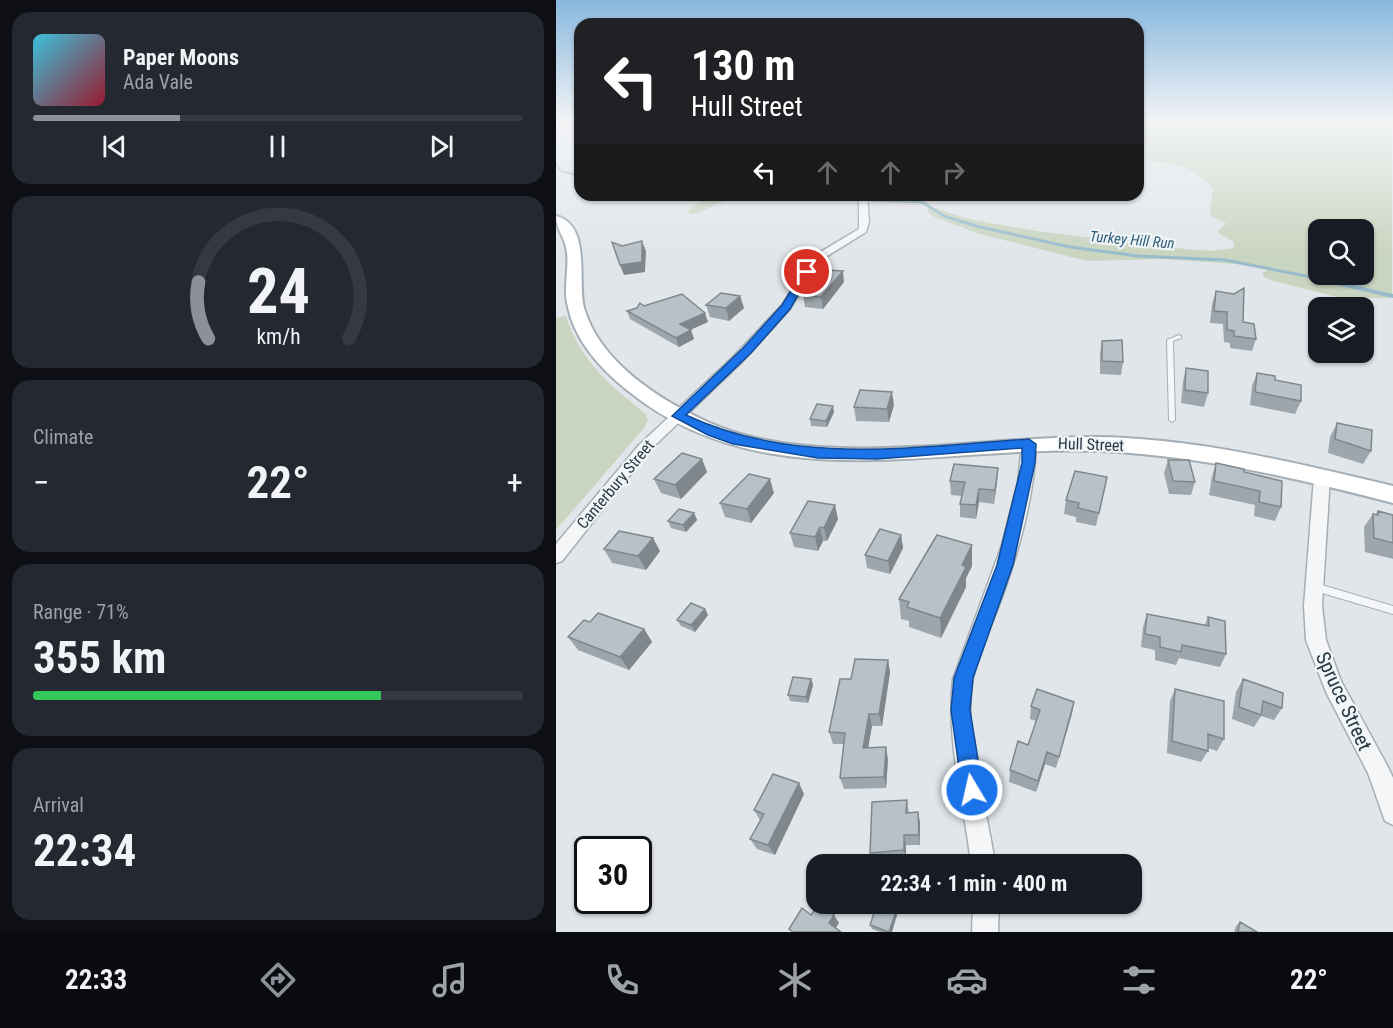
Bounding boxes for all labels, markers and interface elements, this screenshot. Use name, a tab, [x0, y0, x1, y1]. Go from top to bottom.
text: 130 m	[691, 41, 796, 90]
icon: left	[592, 42, 670, 120]
text: Paper Moons	[123, 45, 239, 70]
text: Ada Vale	[123, 70, 193, 94]
text: Hull Street	[691, 91, 803, 123]
icon: previous	[98, 130, 131, 163]
icon: pause	[261, 130, 294, 163]
icon: next	[425, 130, 458, 163]
icon: left	[748, 156, 781, 189]
icon: ahead	[811, 156, 844, 189]
icon: ahead	[874, 156, 907, 189]
icon: right	[937, 156, 970, 189]
map controls	[1308, 219, 1374, 363]
button: search	[1308, 219, 1374, 285]
water label: Turkey Hill Run	[1089, 227, 1175, 253]
pin	[781, 246, 832, 297]
text: 24	[246, 255, 310, 328]
icon: arrive	[790, 255, 823, 288]
button: layers	[1308, 297, 1374, 363]
text: km/h	[256, 324, 300, 349]
text: Climate	[33, 425, 93, 449]
street label: Hull Street	[1058, 434, 1125, 455]
street label: Canterbury Street	[573, 436, 658, 533]
text: 22°	[247, 456, 310, 509]
text: −	[33, 463, 50, 502]
text: +	[507, 463, 523, 502]
text: Range · 71%	[33, 600, 129, 624]
text: 355 km	[33, 631, 166, 684]
street label: Spruce Street	[1311, 648, 1377, 754]
position arrow	[940, 758, 1004, 822]
text: Arrival	[33, 793, 84, 817]
text: 22:34	[33, 824, 136, 877]
speed limit sign: 30	[574, 836, 652, 914]
text: 22:34 · 1 min · 400 m	[881, 871, 1067, 896]
icon: directions	[257, 959, 299, 1001]
icon: music	[429, 959, 471, 1001]
icon: phone	[601, 959, 643, 1001]
icon: climate	[774, 959, 816, 1001]
icon: car	[946, 959, 988, 1001]
icon: filters	[1118, 959, 1160, 1001]
text: 22:33	[65, 964, 127, 996]
text: 22°	[1290, 964, 1328, 996]

